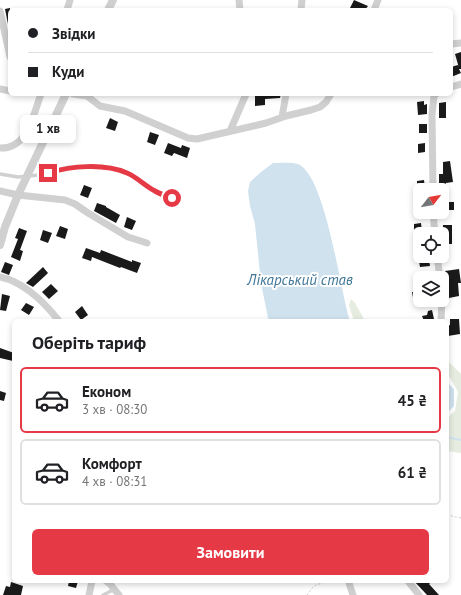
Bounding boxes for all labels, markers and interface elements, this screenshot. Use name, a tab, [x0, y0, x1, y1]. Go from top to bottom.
text: Звідки	[52, 24, 96, 43]
text: Куди	[52, 62, 84, 81]
callout: 1 хв	[20, 115, 76, 143]
text: 1 хв	[36, 120, 60, 137]
route end	[39, 164, 57, 182]
north arrow	[413, 183, 449, 219]
map controls	[413, 183, 449, 307]
route start	[163, 189, 181, 207]
button: locate	[413, 227, 449, 263]
water label: Лікарський став	[246, 270, 353, 289]
button: layers	[413, 271, 449, 307]
text: Оберіть тариф	[32, 331, 146, 354]
icon: car	[34, 382, 70, 418]
text: Економ	[82, 382, 131, 401]
text: 45 ₴	[398, 391, 427, 410]
text: 3 хв · 08:30	[82, 401, 147, 418]
icon: car	[34, 454, 70, 490]
text: Комфорт	[82, 454, 142, 473]
text: 61 ₴	[398, 463, 427, 482]
text: 4 хв · 08:31	[82, 473, 147, 490]
button: Замовити	[32, 529, 429, 575]

